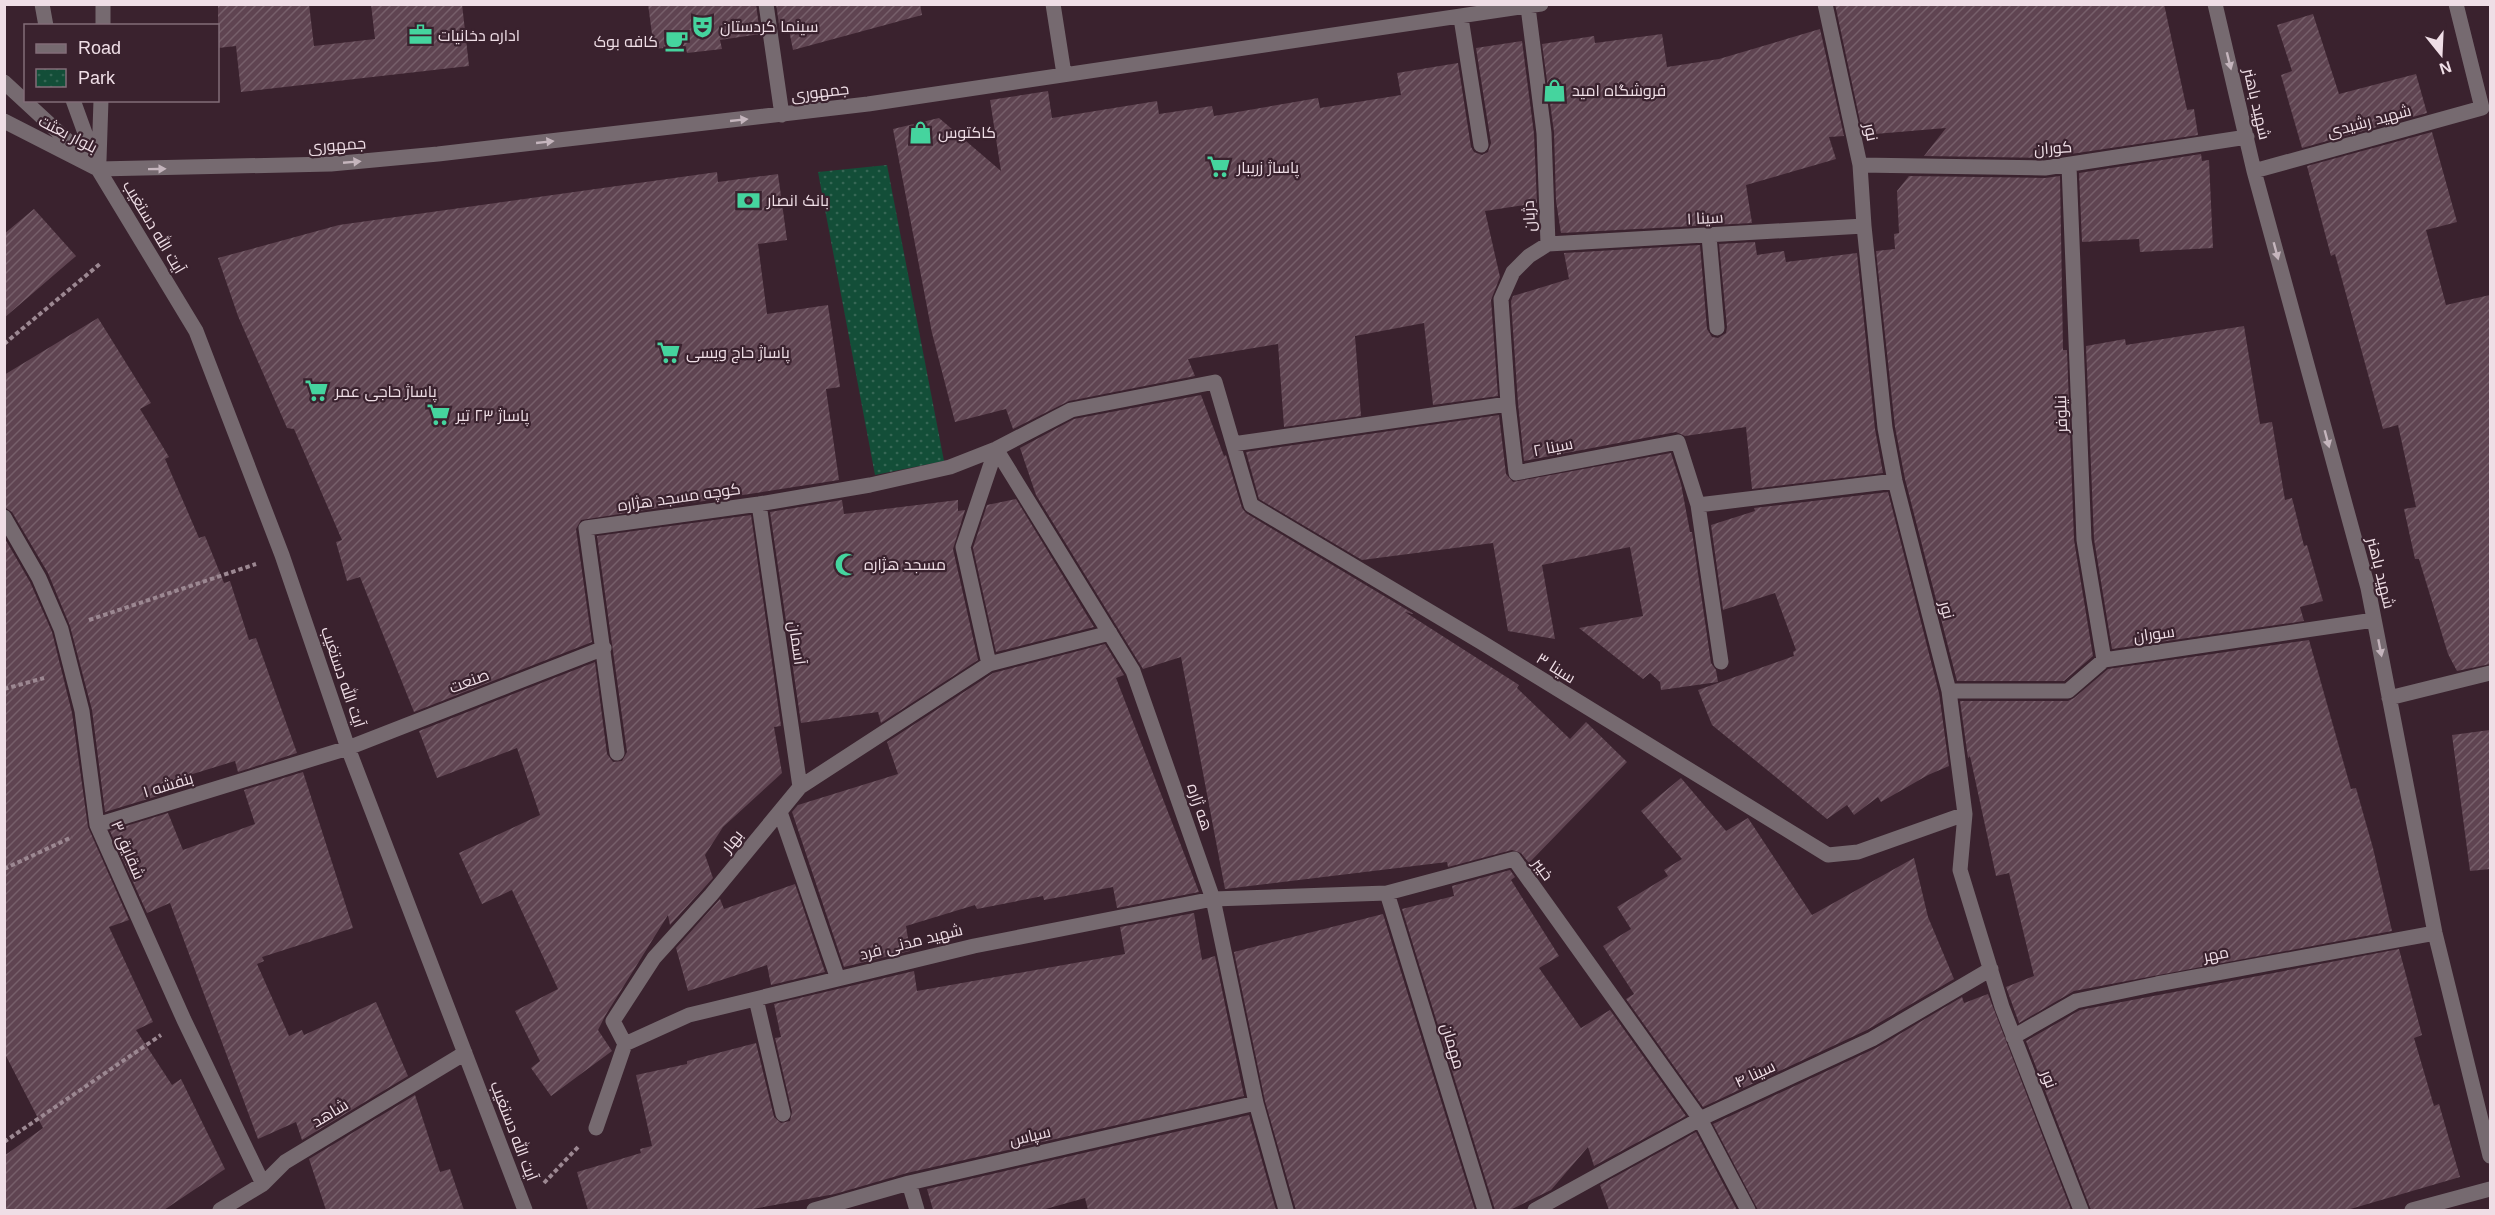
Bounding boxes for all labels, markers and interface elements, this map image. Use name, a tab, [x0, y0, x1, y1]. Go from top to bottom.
theatre icon: سینما کردستان	[689, 13, 715, 39]
place label: سینما کردستان	[720, 18, 818, 37]
office icon: اداره دخانیات	[407, 22, 433, 48]
legend	[24, 24, 219, 102]
north arrow	[2411, 24, 2471, 84]
place label: اداره دخانیات	[438, 27, 520, 45]
cafe icon: کافه بوک	[663, 28, 689, 54]
place label: کافه بوک	[594, 33, 658, 51]
text: Road	[78, 38, 121, 58]
one-way arrow	[2224, 52, 2234, 71]
text: N	[2437, 58, 2454, 78]
street label: شهید باهنر	[2238, 66, 2273, 142]
text: Park	[78, 68, 116, 88]
shop icon: فروشگاه امید	[1541, 77, 1567, 103]
street label: جمهوری	[790, 80, 850, 106]
place label: فروشگاه امید	[1572, 82, 1666, 100]
street label: شهید رشیدی	[2325, 102, 2414, 142]
street label: بلوار بعثت	[35, 112, 100, 157]
one-way arrow	[730, 115, 749, 125]
shop icon: کاکتوس	[907, 119, 933, 145]
street label: نور	[1860, 121, 1881, 143]
place label: کاکتوس	[938, 124, 996, 143]
street label: جمهوری	[307, 134, 367, 157]
one-way arrow	[536, 137, 555, 147]
street label: کوران	[2033, 138, 2073, 160]
supermarket icon: پاساژ زریبار	[1206, 154, 1232, 180]
one-way arrow	[342, 157, 361, 167]
place label: پاساژ زریبار	[1236, 159, 1300, 179]
one-way arrow	[147, 164, 166, 174]
street label: آیت الله دستغیب	[119, 176, 190, 278]
bank icon: بانک انصار	[736, 187, 762, 213]
place label: بانک انصار	[766, 192, 829, 210]
street label: دژبان	[1520, 200, 1540, 232]
street label: سینا ۱	[1686, 209, 1724, 228]
one-way arrow	[2271, 241, 2281, 260]
supermarket icon: پاساژ حاج ویسی	[655, 339, 681, 365]
place label: پاساژ حاج ویسی	[686, 344, 791, 364]
supermarket icon: پاساژ حاجی عمر	[304, 378, 330, 404]
place label: پاساژ حاجی عمر	[334, 383, 437, 403]
street label: نیلوفر	[2052, 395, 2071, 434]
supermarket icon: پاساژ ۲۳ تیر	[425, 402, 451, 428]
place label: پاساژ ۲۳ تیر	[455, 407, 530, 427]
one-way arrow	[2323, 430, 2332, 448]
street label: سینا ۲	[1532, 435, 1575, 460]
street label: کوچه مسجد هژاره	[616, 480, 742, 517]
street label: شهید باهنر	[2362, 535, 2398, 611]
mosque icon: مسجد هژاره	[833, 551, 859, 577]
place label: مسجد هژاره	[864, 556, 946, 574]
street label: نور	[1935, 598, 1958, 621]
street label: آسمان	[784, 620, 809, 667]
street label: سوران	[2132, 623, 2176, 647]
street label: آیت الله دستغیب	[317, 624, 370, 731]
one-way arrow	[2376, 639, 2385, 658]
street label: سینا ۳	[1533, 649, 1579, 687]
street label: صنعت	[447, 666, 491, 696]
street label: بنفشه ۱	[141, 769, 195, 802]
street label: هه ژاره	[1183, 781, 1216, 833]
street label: شقایق ۳	[106, 818, 148, 883]
street label: بهار	[717, 826, 748, 858]
street label: خیبر	[1528, 854, 1557, 884]
street label: شهید مدنی فرد	[858, 921, 965, 965]
street label: مهر	[2201, 943, 2231, 967]
street label: مهمان	[1436, 1021, 1468, 1072]
street label: سینا ۴	[1732, 1057, 1778, 1092]
street label: نور	[2037, 1067, 2060, 1091]
street label: آیت الله دستغیب	[486, 1078, 543, 1184]
street label: شاهد	[309, 1096, 351, 1130]
street label: سپاس	[1008, 1123, 1053, 1151]

